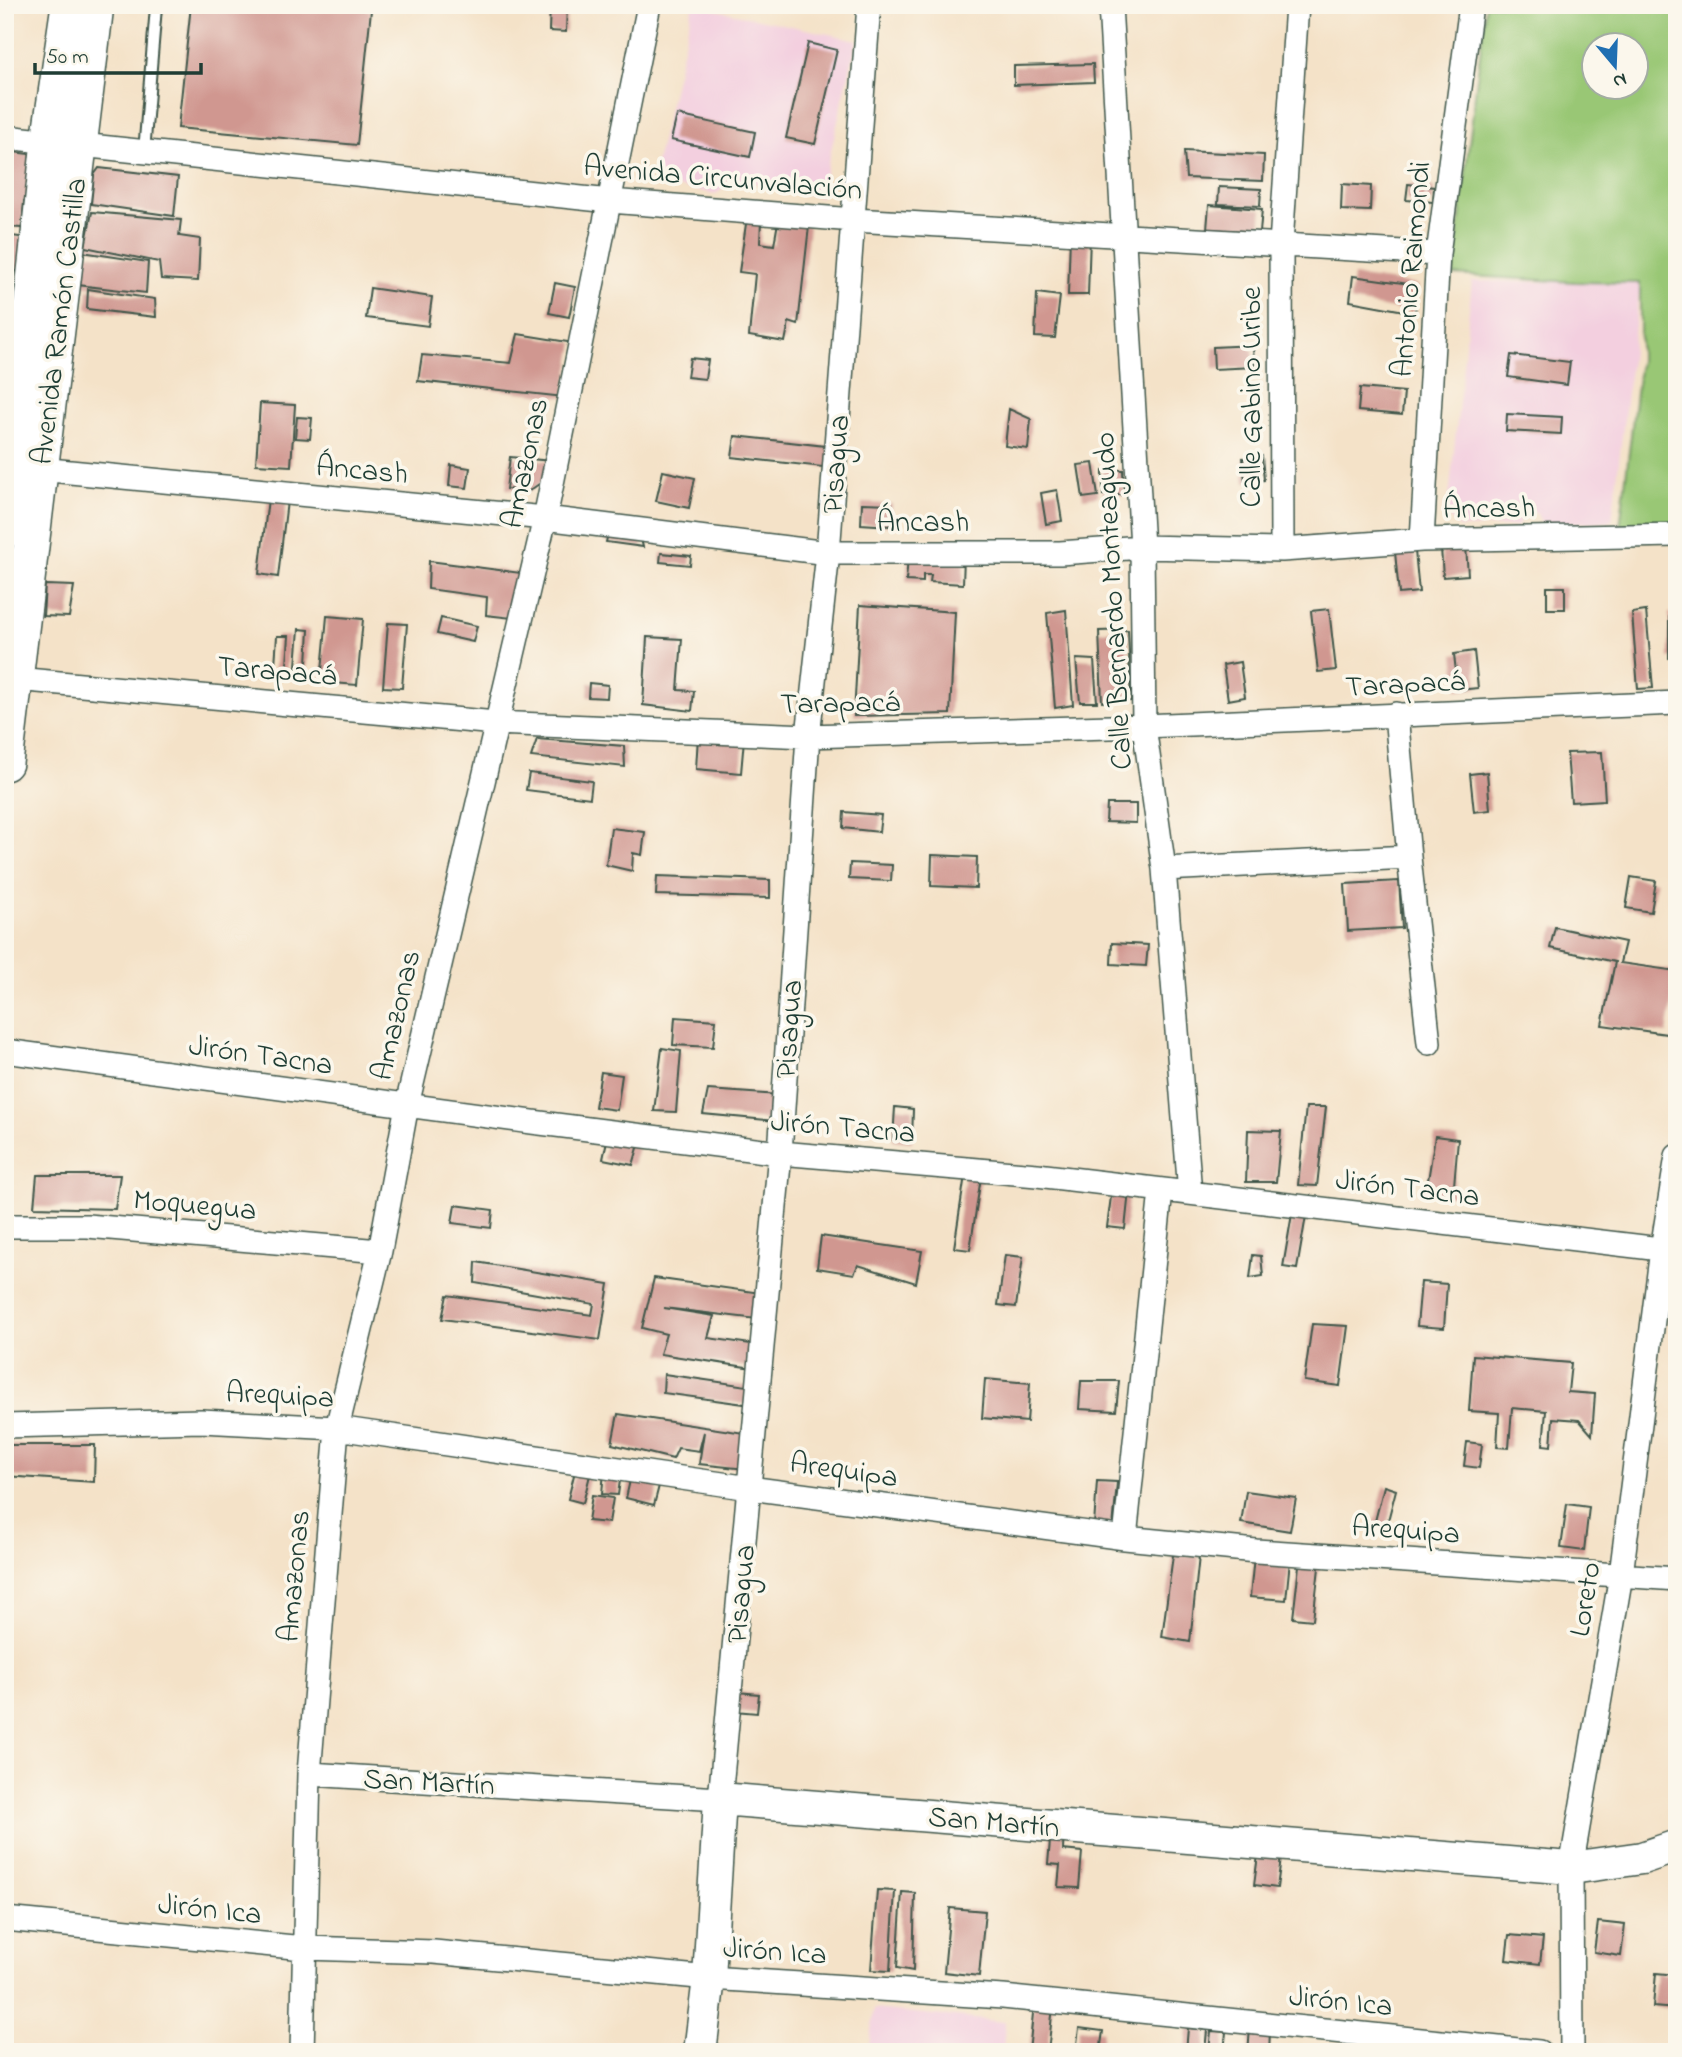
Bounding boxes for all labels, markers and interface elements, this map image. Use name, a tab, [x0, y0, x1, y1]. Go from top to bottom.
scale bar	[35, 32, 201, 76]
north arrow	[1580, 32, 1650, 102]
text: 50 m	[46, 43, 89, 73]
text: N	[1609, 65, 1630, 95]
street label: Avenida Circunvalación	[582, 146, 864, 214]
street label: Antonio Raimondi	[1382, 160, 1444, 379]
street label: Avenida Ramón Castilla	[22, 175, 100, 467]
street label: Calle Gabino Uribe	[1231, 286, 1275, 507]
street label: Amazonas	[492, 394, 562, 533]
street label: Pisagua	[813, 413, 863, 515]
street label: Calle Bernardo Monteagudo	[1084, 431, 1146, 771]
street label: Áncash	[314, 446, 410, 498]
street label: Áncash	[1443, 487, 1536, 533]
street label: Áncash	[877, 502, 969, 546]
street label: Tarapacá	[215, 646, 338, 700]
street label: Tarapacá	[1344, 661, 1466, 711]
street label: Tarapacá	[780, 682, 900, 728]
street label: Amazonas	[362, 946, 434, 1085]
street label: Pisagua	[766, 978, 816, 1080]
street label: Jirón Tacna	[186, 1025, 335, 1089]
street label: Jirón Tacna	[769, 1101, 917, 1157]
street label: Jirón Tacna	[1333, 1159, 1482, 1221]
street label: Moquegua	[131, 1180, 258, 1234]
street label: Arequipa	[224, 1372, 335, 1422]
street label: Arequipa	[787, 1443, 900, 1501]
street label: Arequipa	[1350, 1506, 1462, 1558]
street label: Amazonas	[268, 1508, 324, 1644]
street label: Pisagua	[717, 1543, 769, 1646]
street label: Loreto	[1559, 1559, 1615, 1640]
street label: San Martín	[362, 1759, 496, 1809]
street label: San Martín	[926, 1796, 1061, 1852]
street label: Jirón Ica	[156, 1884, 264, 1938]
street label: Jirón Ica	[721, 1927, 828, 1979]
street label: Jirón Ica	[1287, 1976, 1395, 2030]

